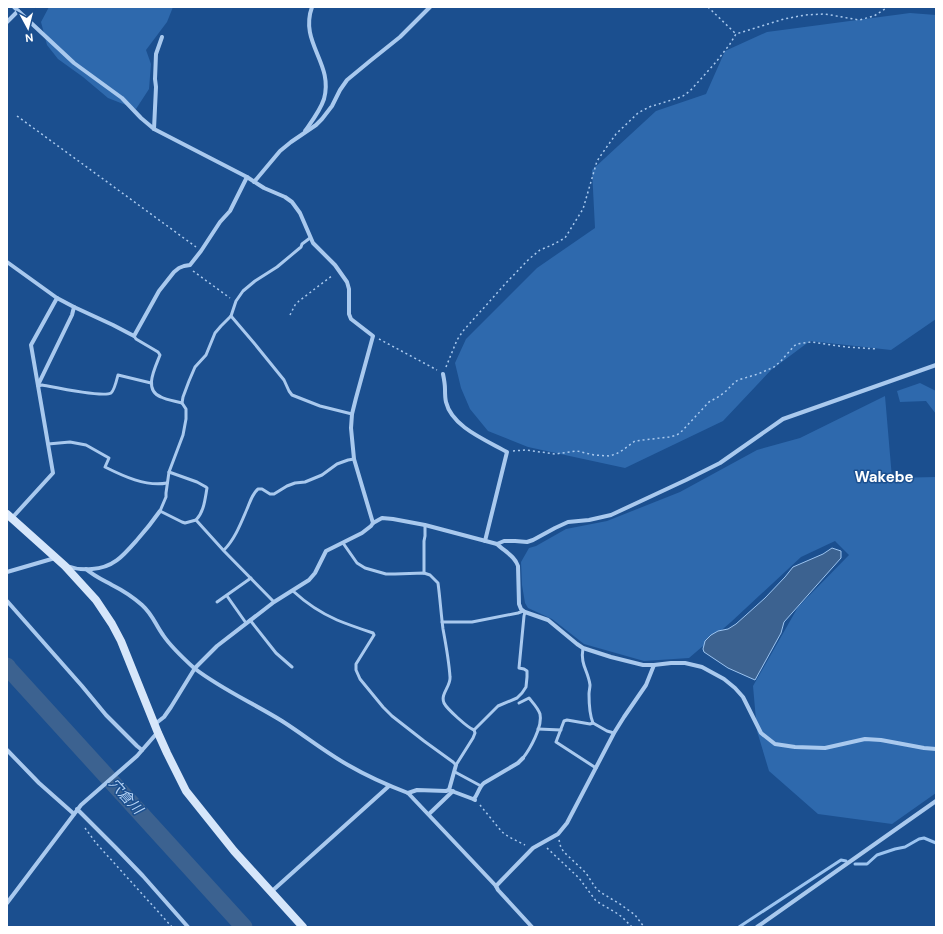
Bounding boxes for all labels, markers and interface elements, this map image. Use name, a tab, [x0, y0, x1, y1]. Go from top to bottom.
north arrow	[8, 8, 48, 48]
text: N	[24, 30, 34, 45]
district label: Wakebe	[854, 467, 914, 487]
water label: 穴倉川	[105, 774, 148, 819]

